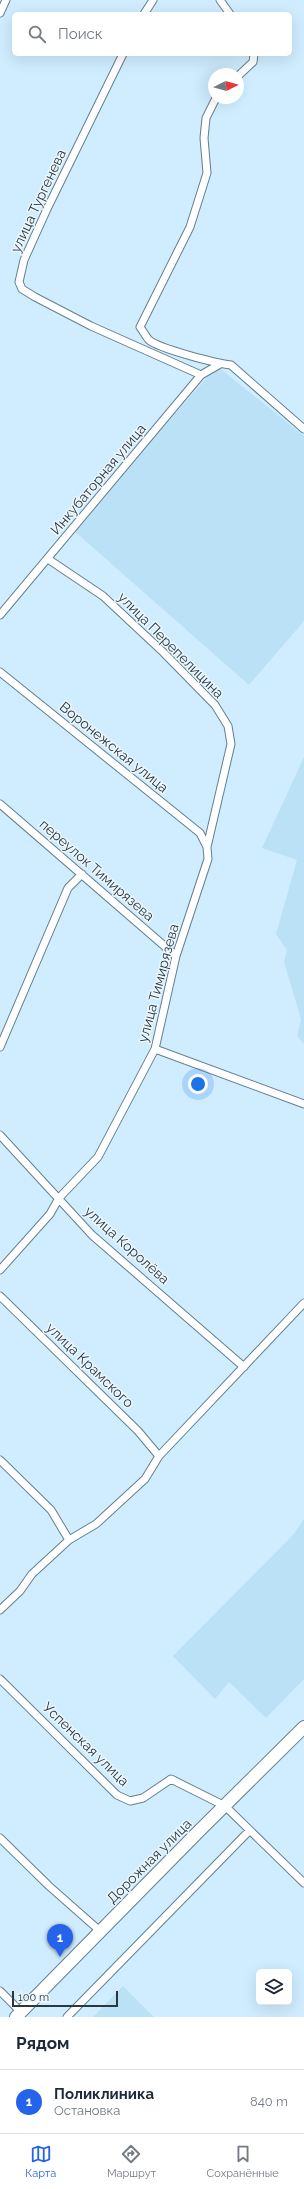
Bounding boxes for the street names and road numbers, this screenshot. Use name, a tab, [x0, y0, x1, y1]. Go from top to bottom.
street label: улица Тургенева	[7, 147, 69, 255]
street label: Инкубаторная улица	[47, 421, 149, 537]
street label: улица Перепелицина	[115, 589, 227, 701]
street label: Воронежская улица	[57, 698, 171, 796]
street label: переулок Тимирязева	[36, 816, 158, 924]
street label: улица Тимирязева	[134, 922, 182, 1044]
street label: улица Королёва	[81, 1203, 173, 1287]
street label: улица Крамского	[43, 1319, 137, 1411]
street label: Успенская улица	[40, 1699, 132, 1789]
street label: Дорожная улица	[104, 1816, 194, 1906]

